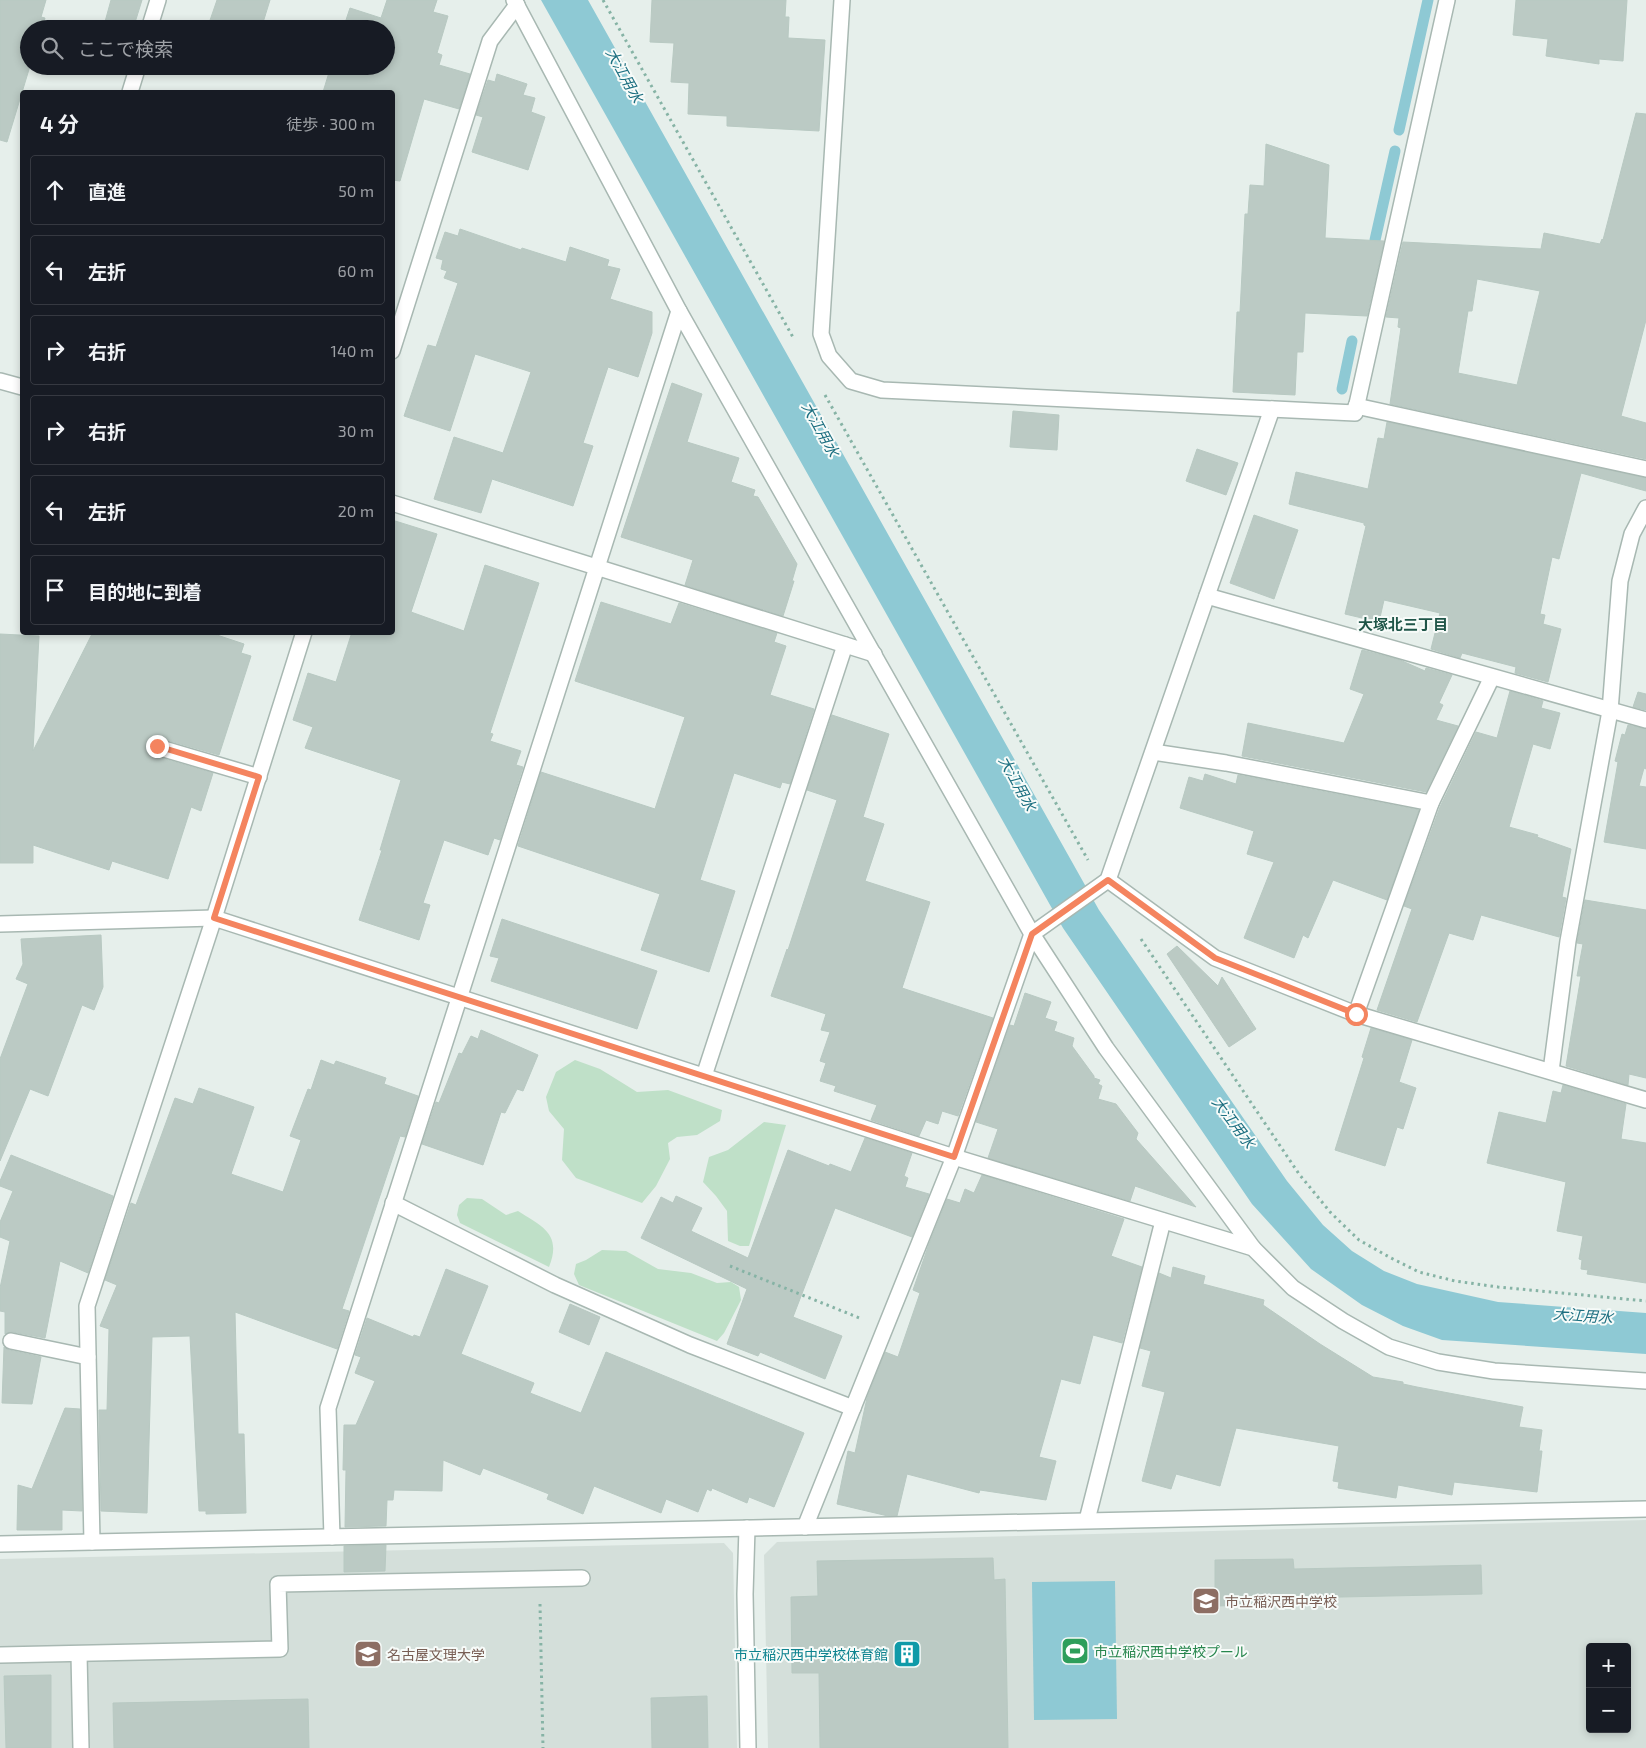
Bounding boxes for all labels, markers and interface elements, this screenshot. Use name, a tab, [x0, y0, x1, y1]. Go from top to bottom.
search box	[20, 20, 395, 75]
icon: search	[38, 34, 66, 62]
text: ここで検索	[78, 37, 173, 60]
water label: 大江用水	[603, 44, 648, 107]
text: 4 分	[40, 111, 79, 136]
text: 徒歩 · 300 m	[286, 114, 375, 133]
icon: ahead	[41, 176, 69, 204]
text: 直進	[88, 180, 126, 203]
text: 50 m	[338, 181, 374, 200]
icon: left	[41, 256, 69, 284]
text: 左折	[88, 260, 126, 283]
text: 60 m	[338, 261, 374, 280]
icon: right	[41, 336, 69, 364]
text: 右折	[88, 340, 126, 363]
text: 140 m	[331, 341, 374, 360]
water label: 大江用水	[799, 398, 844, 461]
icon: right	[41, 416, 69, 444]
text: 右折	[88, 420, 126, 443]
text: 30 m	[338, 421, 374, 440]
icon: left	[41, 496, 69, 524]
text: 左折	[88, 500, 126, 523]
text: 20 m	[338, 501, 374, 520]
icon: arrive	[41, 576, 69, 604]
text: 目的地に到着	[88, 580, 202, 603]
district label: 大塚北三丁目	[1358, 615, 1448, 633]
route end	[146, 735, 169, 758]
water label: 大江用水	[996, 752, 1041, 815]
route start	[1345, 1003, 1368, 1026]
water label: 大江用水	[1209, 1093, 1260, 1153]
water label: 大江用水	[1552, 1304, 1616, 1326]
school or university icon: 市立稲沢西中学校	[1191, 1586, 1221, 1616]
place label: 市立稲沢西中学校	[1225, 1593, 1337, 1610]
sports icon: 市立稲沢西中学校プール	[1060, 1636, 1090, 1666]
school or university icon: 名古屋文理大学	[353, 1639, 383, 1669]
building icon: 市立稲沢西中学校体育館	[892, 1639, 922, 1669]
place label: 市立稲沢西中学校プール	[1094, 1643, 1248, 1660]
map controls	[1586, 1643, 1631, 1733]
button: +	[1586, 1643, 1631, 1688]
place label: 名古屋文理大学	[387, 1646, 485, 1663]
place label: 市立稲沢西中学校体育館	[734, 1646, 888, 1663]
button: −	[1586, 1688, 1631, 1733]

